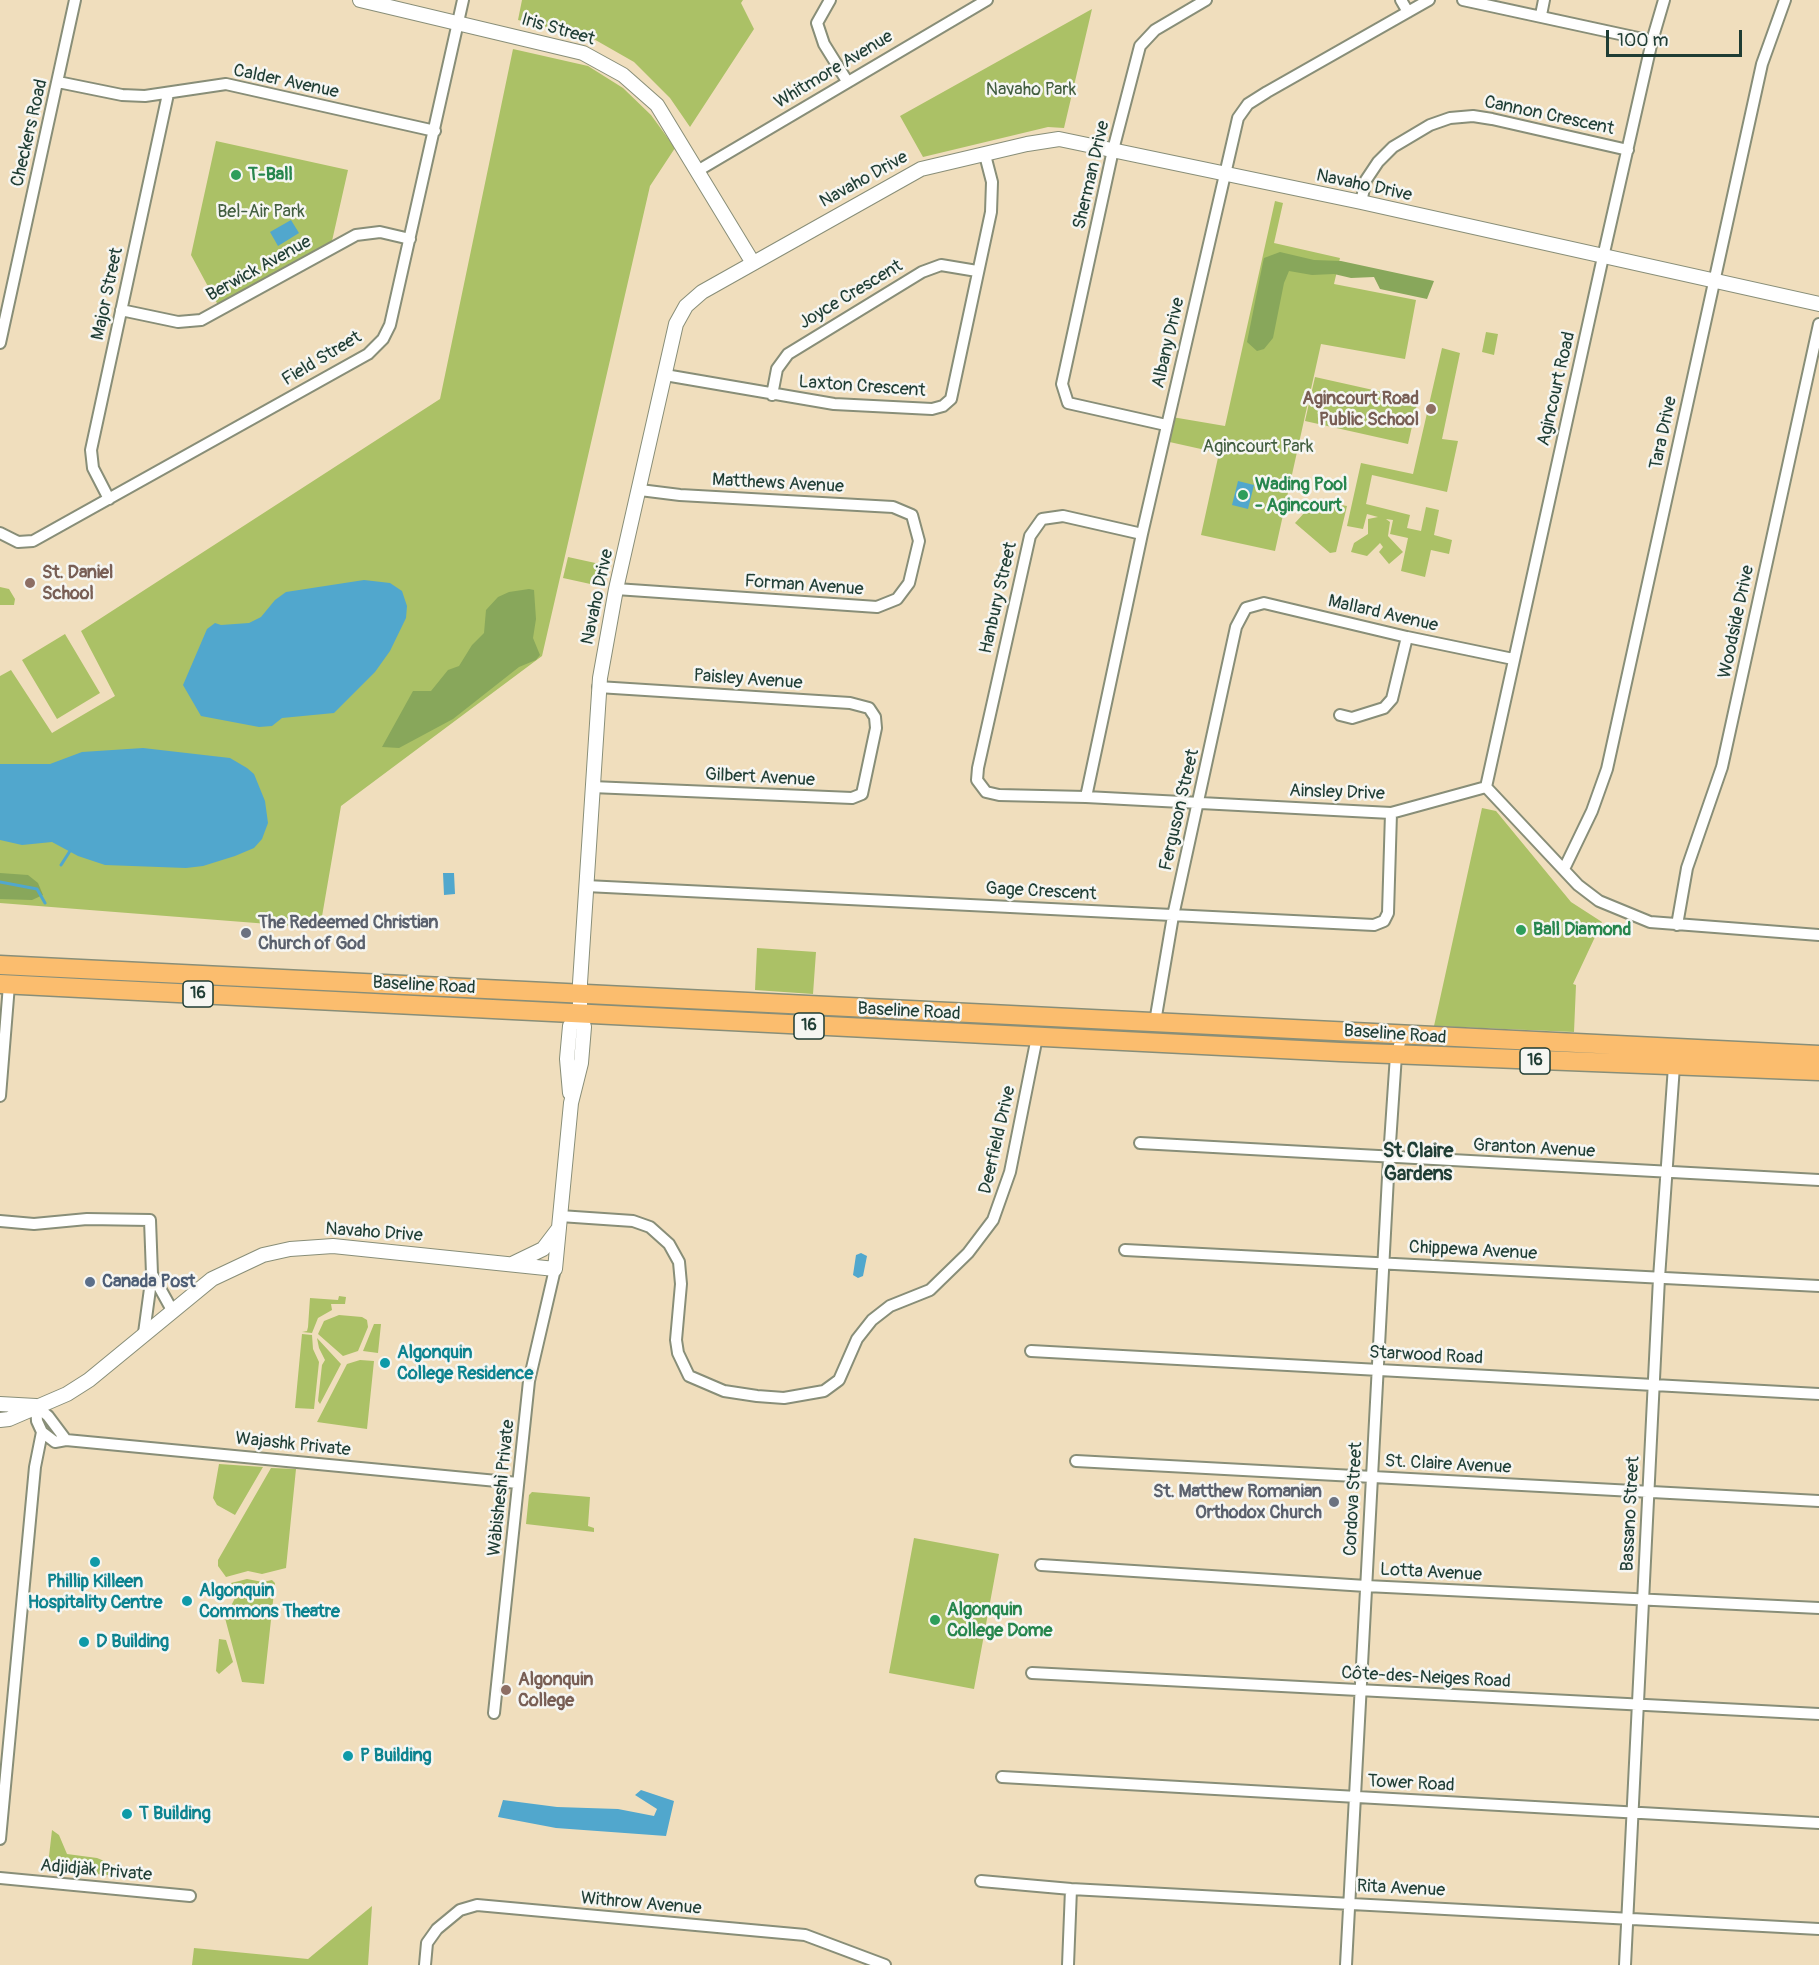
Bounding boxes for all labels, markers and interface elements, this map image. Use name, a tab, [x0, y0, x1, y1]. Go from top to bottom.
street label: Iris Street	[519, 9, 597, 51]
scale bar	[1609, 18, 1746, 56]
street label: Whitmore Avenue	[771, 26, 897, 114]
text: 100 m	[1617, 29, 1669, 52]
street label: Calder Avenue	[231, 60, 341, 104]
street label: Checkers Road	[7, 77, 53, 189]
park label: Navaho Park	[986, 79, 1076, 101]
street label: Cannon Crescent	[1482, 92, 1616, 140]
street label: Sherman Drive	[1069, 119, 1115, 231]
street label: Navaho Drive	[816, 147, 912, 213]
place label: T-Ball	[248, 164, 293, 186]
street label: Navaho Drive	[1314, 165, 1414, 207]
marker: T-Ball	[229, 168, 243, 182]
park label: Bel-Air Park	[217, 201, 305, 223]
street label: Berwick Avenue	[203, 231, 315, 307]
street label: Major Street	[88, 246, 128, 342]
street label: Joyce Crescent	[795, 256, 907, 334]
street label: Albany Drive	[1148, 296, 1190, 390]
street label: Field Street	[278, 327, 366, 391]
street label: Agincourt Road	[1533, 330, 1581, 448]
street label: Laxton Crescent	[798, 372, 926, 402]
place label: Agincourt Road Public School	[1302, 388, 1419, 430]
street label: Tara Drive	[1646, 394, 1682, 472]
marker: Agincourt Road Public School	[1424, 402, 1438, 416]
park label: Agincourt Park	[1203, 436, 1313, 458]
street label: Matthews Avenue	[712, 470, 844, 498]
place label: Wading Pool - Agincourt	[1255, 474, 1347, 516]
marker: Wading Pool - Agincourt	[1236, 488, 1250, 502]
street label: Hanbury Street	[976, 540, 1022, 656]
street label: Navaho Drive	[577, 547, 619, 647]
place label: St. Daniel School	[42, 562, 113, 604]
street label: Woodside Drive	[1714, 564, 1760, 680]
street label: Forman Avenue	[744, 571, 864, 601]
marker: St. Daniel School	[23, 576, 37, 590]
street label: Mallard Avenue	[1326, 591, 1440, 637]
street label: Paisley Avenue	[693, 665, 803, 695]
street label: Ferguson Street	[1156, 747, 1204, 873]
street label: Gilbert Avenue	[704, 764, 816, 792]
street label: Ainsley Drive	[1289, 781, 1385, 805]
street label: Gage Crescent	[985, 878, 1097, 906]
place label: The Redeemed Christian Church of God	[258, 912, 438, 954]
place label: Ball Diamond	[1533, 919, 1631, 941]
marker: Ball Diamond	[1514, 923, 1528, 937]
marker: The Redeemed Christian Church of God	[239, 926, 253, 940]
street label: Baseline Road	[372, 973, 476, 999]
road number: 16	[183, 981, 213, 1007]
street label: Baseline Road	[857, 999, 961, 1025]
road number: 16	[794, 1013, 824, 1039]
street label: Baseline Road	[1343, 1021, 1447, 1049]
road number: 16	[1520, 1048, 1550, 1074]
street label: Deerfield Drive	[975, 1084, 1021, 1196]
street label: Granton Avenue	[1472, 1135, 1596, 1163]
district label: St Claire Gardens	[1383, 1140, 1453, 1187]
street label: Navaho Drive	[325, 1219, 423, 1247]
street label: Chippewa Avenue	[1408, 1237, 1538, 1265]
place label: Canada Post	[102, 1271, 195, 1293]
marker: Canada Post	[83, 1275, 97, 1289]
place label: Algonquin College Residence	[397, 1342, 533, 1384]
street label: Starwood Road	[1368, 1342, 1484, 1370]
marker: Algonquin College Residence	[378, 1356, 392, 1370]
street label: Wàbisheshì Private	[484, 1419, 520, 1557]
street label: Wajashk Private	[234, 1428, 352, 1462]
street label: Cordova Street	[1340, 1441, 1368, 1557]
street label: St. Claire Avenue	[1384, 1451, 1512, 1479]
street label: Bassano Street	[1617, 1456, 1645, 1572]
place label: St. Matthew Romanian Orthodox Church	[1153, 1481, 1322, 1524]
marker: St. Matthew Romanian Orthodox Church	[1327, 1495, 1341, 1509]
marker: Phillip Killeen Hospitality Centre	[88, 1555, 102, 1569]
street label: Lotta Avenue	[1380, 1560, 1482, 1586]
place label: Phillip Killeen Hospitality Centre	[28, 1571, 162, 1614]
place label: Algonquin Commons Theatre	[199, 1580, 340, 1622]
marker: Algonquin Commons Theatre	[180, 1594, 194, 1608]
place label: Algonquin College Dome	[947, 1599, 1052, 1642]
marker: Algonquin College Dome	[928, 1613, 942, 1627]
place label: D Building	[96, 1631, 169, 1653]
marker: D Building	[77, 1635, 91, 1649]
street label: Côte-des-Neiges Road	[1341, 1663, 1511, 1693]
place label: Algonquin College	[518, 1669, 593, 1712]
marker: Algonquin College	[499, 1683, 513, 1697]
place label: P Building	[360, 1745, 432, 1767]
marker: P Building	[341, 1749, 355, 1763]
street label: Tower Road	[1367, 1771, 1455, 1797]
place label: T Building	[139, 1803, 211, 1825]
marker: T Building	[120, 1807, 134, 1821]
street label: Adjidjàk Private	[39, 1855, 153, 1887]
street label: Rita Avenue	[1356, 1876, 1446, 1902]
street label: Withrow Avenue	[580, 1888, 702, 1920]

